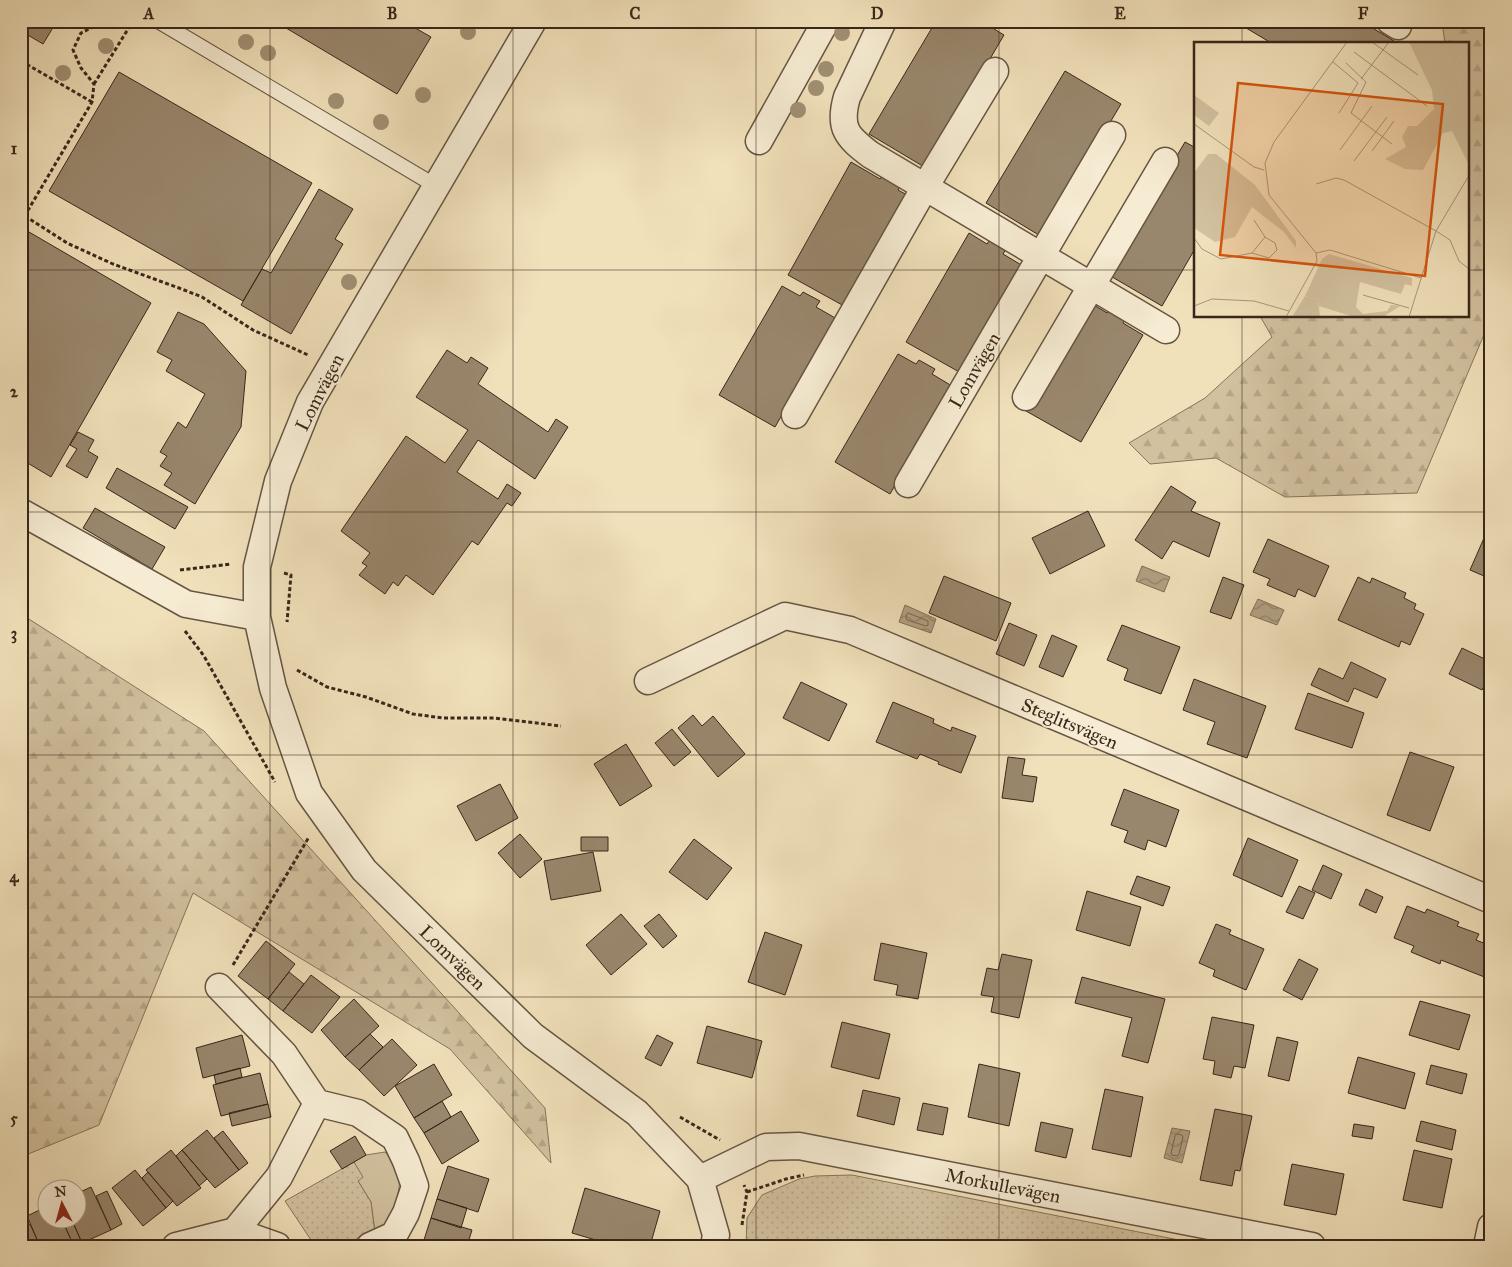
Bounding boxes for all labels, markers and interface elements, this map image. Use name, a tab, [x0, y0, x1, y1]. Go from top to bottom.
text: A	[143, 4, 155, 23]
text: B	[387, 4, 397, 23]
text: C	[630, 4, 641, 23]
text: D	[871, 4, 884, 23]
text: E	[1114, 4, 1126, 23]
text: F	[1358, 4, 1369, 23]
inset map	[1194, 42, 1470, 318]
text: 1	[11, 139, 18, 158]
street label: Lomvägen	[944, 328, 1006, 413]
street label: Lomvägen	[290, 350, 350, 435]
text: 2	[10, 382, 19, 401]
text: 3	[11, 624, 17, 644]
street label: Steglitsvägen	[1018, 693, 1121, 755]
text: 4	[10, 867, 20, 887]
street label: Lomvägen	[414, 920, 491, 995]
text: 5	[10, 1109, 18, 1128]
street label: Morkullevägen	[943, 1163, 1063, 1209]
north arrow	[38, 1180, 88, 1230]
text: N	[54, 1182, 68, 1201]

